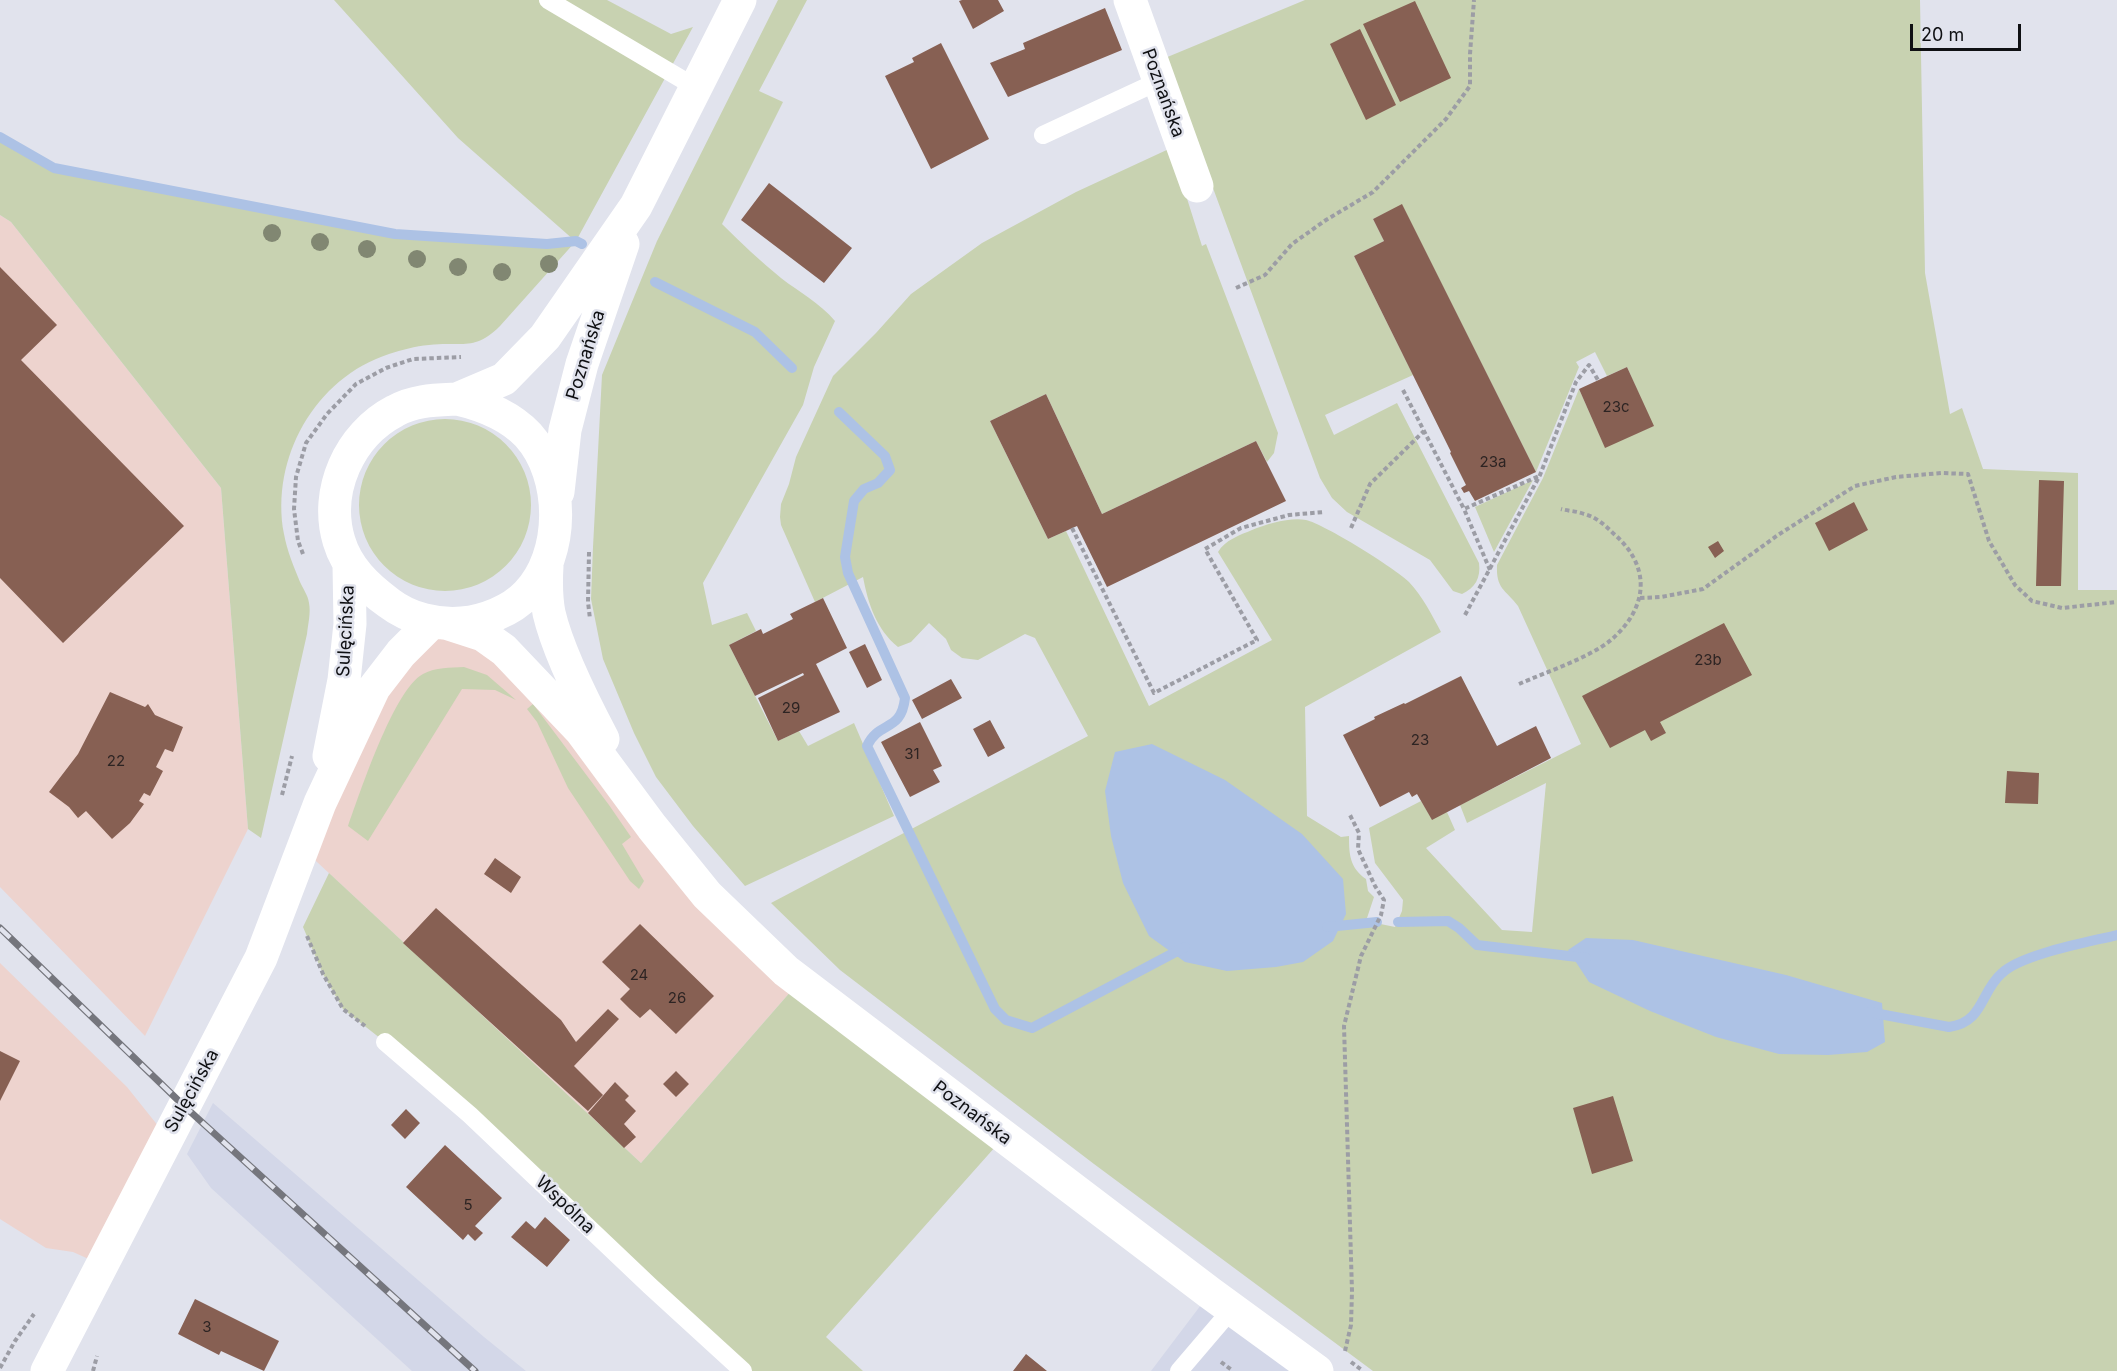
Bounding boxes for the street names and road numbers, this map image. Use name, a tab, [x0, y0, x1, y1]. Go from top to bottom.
street label: Poznańska	[1137, 46, 1189, 140]
street label: Poznańska	[562, 308, 610, 402]
street label: Sulęcińska	[333, 585, 359, 677]
street label: Sulęcińska	[160, 1046, 224, 1136]
street label: Poznańska	[928, 1076, 1016, 1150]
street label: Wspólna	[531, 1172, 599, 1238]

